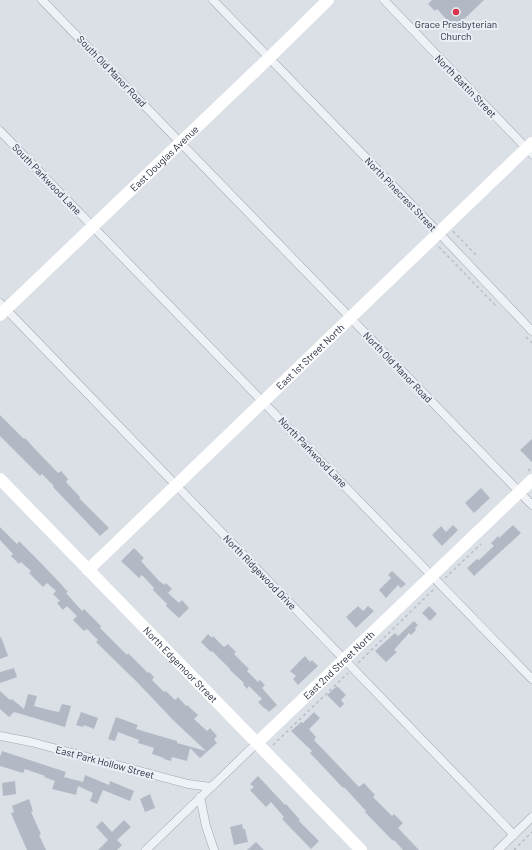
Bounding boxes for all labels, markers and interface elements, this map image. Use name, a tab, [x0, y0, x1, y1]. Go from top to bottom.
marker: Grace Presbyterian Church	[451, 7, 461, 17]
place label: Grace Presbyterian Church	[415, 18, 497, 42]
street label: South Old Manor Road	[75, 33, 149, 109]
street label: North Battin Street	[433, 52, 499, 120]
street label: East Douglas Avenue	[127, 123, 201, 194]
street label: South Parkwood Lane	[10, 141, 84, 217]
street label: North Pinecrest Street	[363, 155, 440, 234]
street label: East 1st Street North	[273, 321, 347, 392]
street label: North Old Manor Road	[361, 329, 435, 405]
street label: North Parkwood Lane	[276, 414, 350, 490]
street label: North Ridgewood Drive	[221, 532, 299, 612]
street label: North Edgemoor Street	[141, 624, 221, 705]
street label: East 2nd Street North	[300, 628, 377, 702]
street label: East Park Hollow Street	[54, 743, 156, 781]

